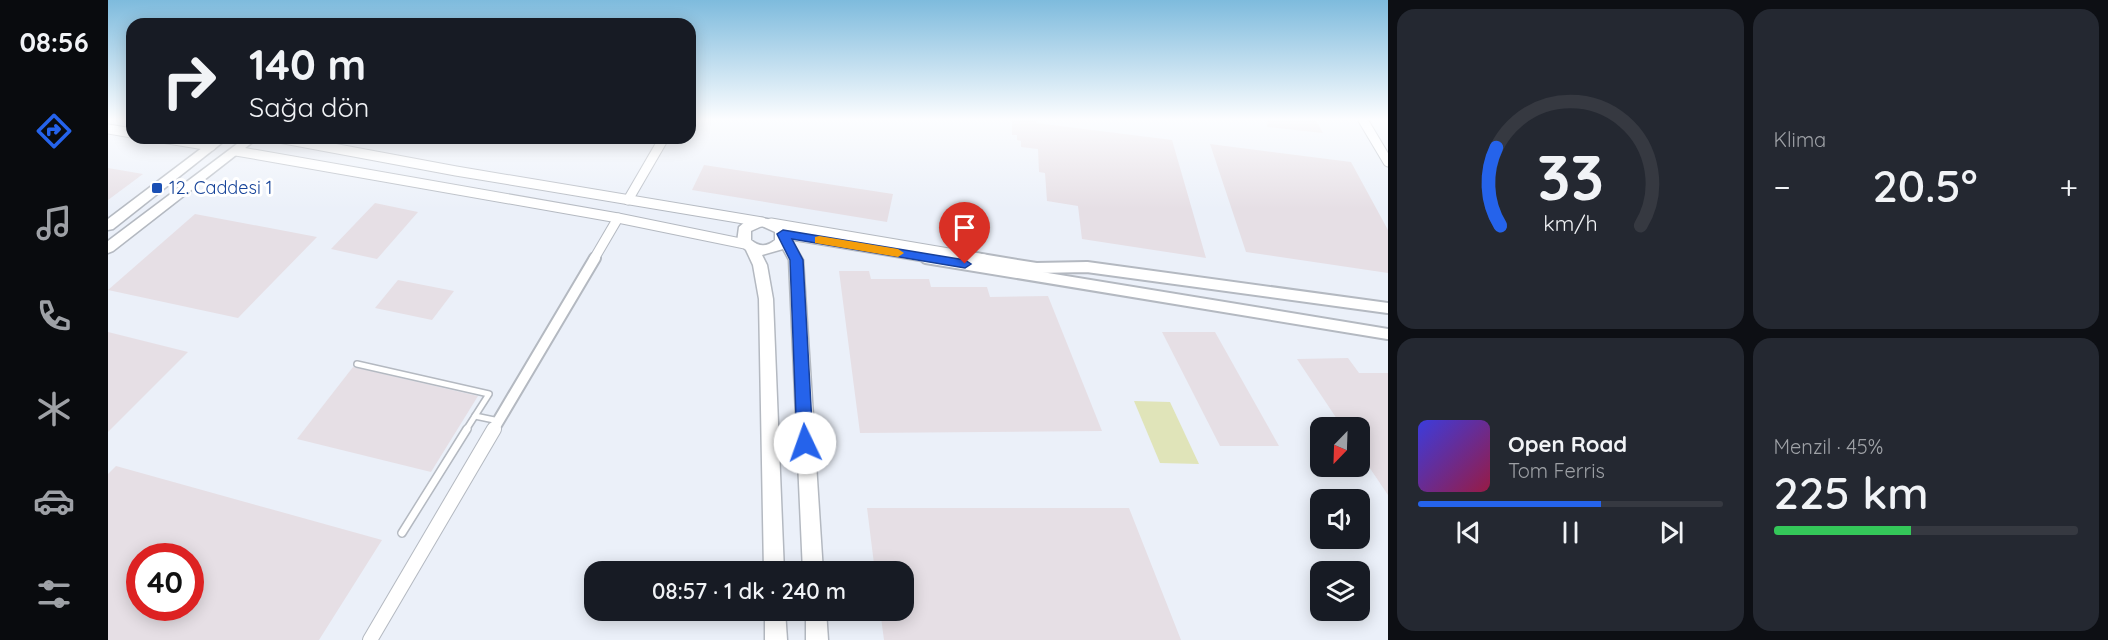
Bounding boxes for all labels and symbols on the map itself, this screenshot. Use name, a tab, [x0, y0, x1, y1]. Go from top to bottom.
place label: 12. Caddesi 1	[169, 176, 272, 199]
marker: 12. Caddesi 1	[150, 181, 164, 195]
pin	[939, 202, 990, 264]
position arrow	[773, 411, 837, 475]
north arrow	[1310, 417, 1370, 477]
speed limit sign: 40	[126, 543, 204, 621]

